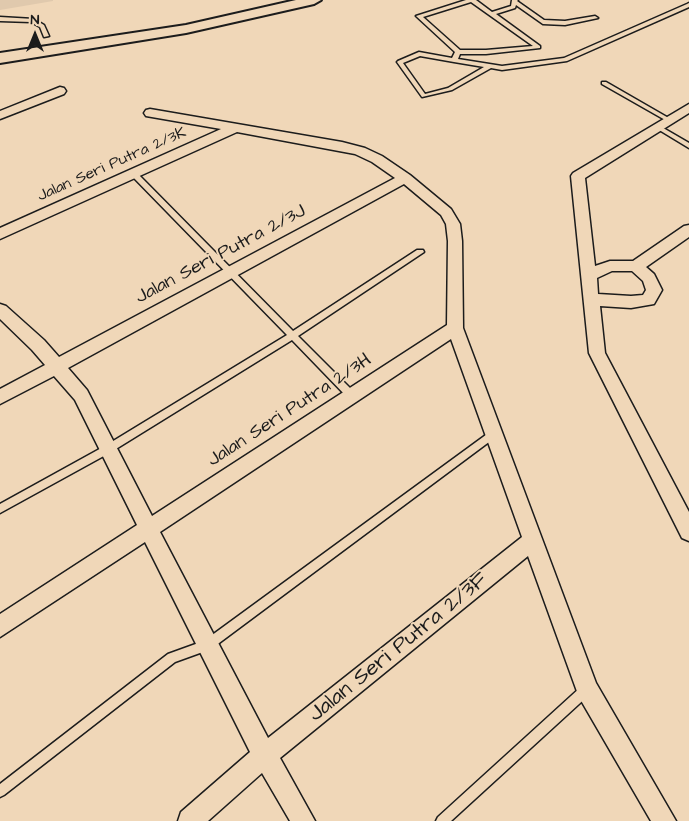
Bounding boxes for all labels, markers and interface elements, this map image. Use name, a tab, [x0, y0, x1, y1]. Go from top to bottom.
north arrow	[10, 10, 60, 60]
text: N	[31, 10, 39, 30]
street label: Jalan Seri Putra 2/3K	[35, 124, 189, 206]
street label: Jalan Seri Putra 2/3J	[132, 200, 310, 310]
street label: Jalan Seri Putra 2/3H	[204, 349, 376, 473]
street label: Jalan Seri Putra 2/3F	[304, 568, 494, 728]

